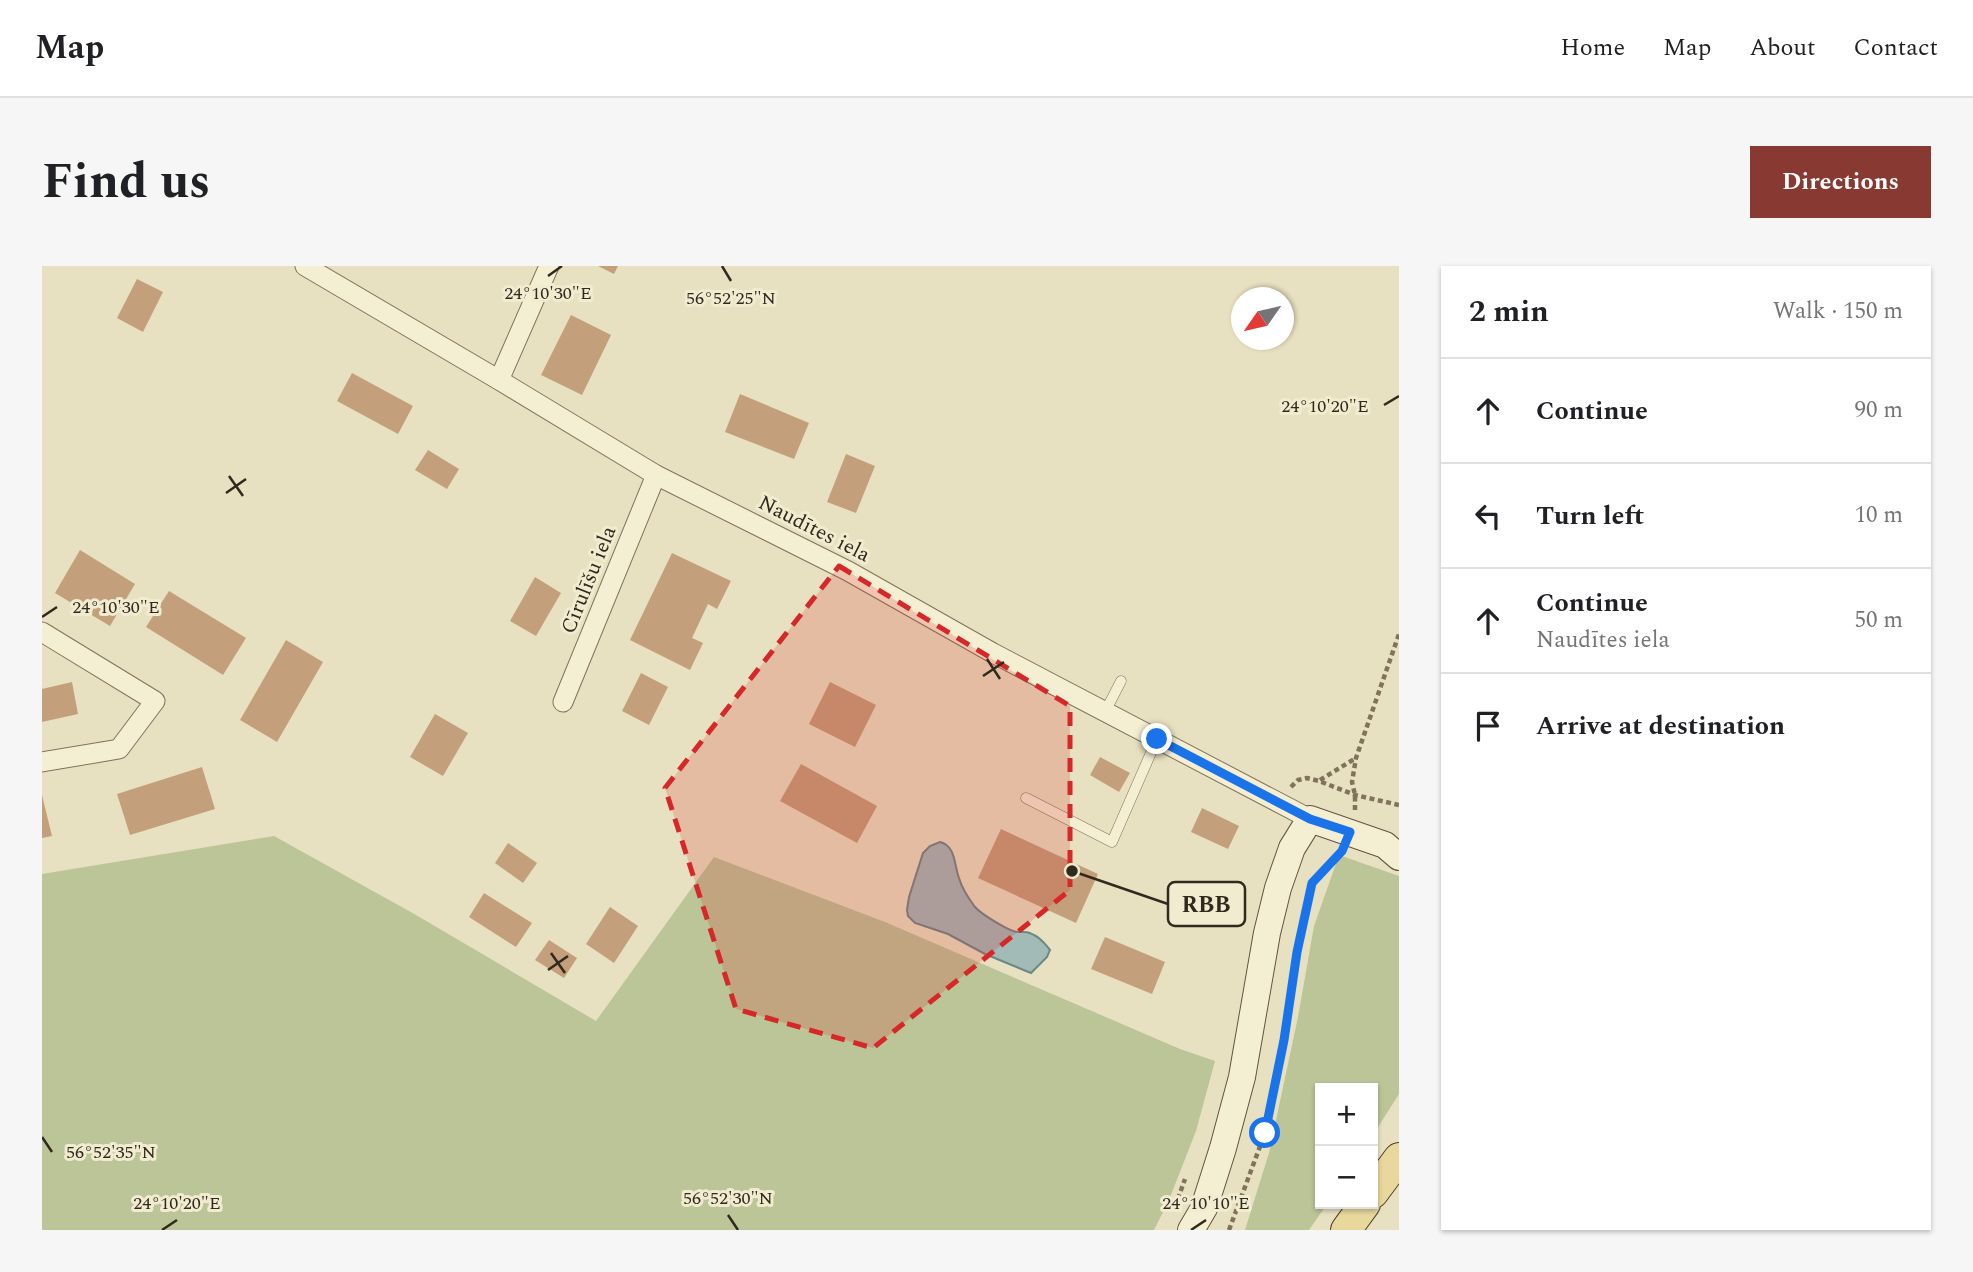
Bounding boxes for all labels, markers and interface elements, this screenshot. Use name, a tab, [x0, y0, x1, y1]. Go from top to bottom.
text: Map	[35, 23, 104, 73]
text: Home	[1560, 30, 1625, 66]
text: Map	[1663, 30, 1711, 66]
text: About	[1749, 30, 1815, 66]
text: Contact	[1853, 30, 1938, 66]
text: Find us	[42, 145, 210, 220]
button: Directions	[1750, 146, 1931, 218]
text: 24°10'30"E	[504, 280, 592, 307]
text: 56°52'25"N	[686, 285, 776, 312]
north arrow	[1231, 287, 1294, 350]
text: 2 min	[1469, 289, 1549, 335]
text: Walk · 150 m	[1773, 294, 1903, 329]
text: Continue	[1536, 391, 1648, 431]
icon: ahead	[1469, 392, 1507, 430]
text: 24°10'20"E	[1281, 393, 1369, 420]
text: 90 m	[1854, 393, 1903, 428]
street label: Naudītes iela	[752, 487, 876, 571]
text: Turn left	[1536, 496, 1644, 536]
icon: left	[1469, 497, 1507, 535]
text: 10 m	[1854, 498, 1903, 533]
street label: Cīrulīšu iela	[553, 520, 625, 639]
text: Continue	[1536, 583, 1648, 623]
text: 24°10'30"E	[72, 594, 160, 621]
icon: ahead	[1469, 602, 1507, 640]
text: 50 m	[1854, 603, 1903, 638]
text: Naudītes iela	[1536, 623, 1670, 658]
text: Arrive at destination	[1536, 706, 1785, 746]
icon: arrive	[1469, 707, 1507, 745]
route end	[1141, 723, 1172, 754]
callout: RBB	[1168, 882, 1245, 926]
text: RBB	[1181, 888, 1231, 923]
map controls	[1315, 1083, 1378, 1209]
button: +	[1315, 1083, 1378, 1146]
route start	[1249, 1117, 1280, 1148]
text: 56°52'35"N	[66, 1139, 156, 1166]
button: −	[1315, 1146, 1378, 1209]
text: 56°52'30"N	[683, 1185, 773, 1212]
text: 24°10'20"E	[133, 1190, 221, 1217]
text: 24°10'10"E	[1162, 1190, 1250, 1217]

